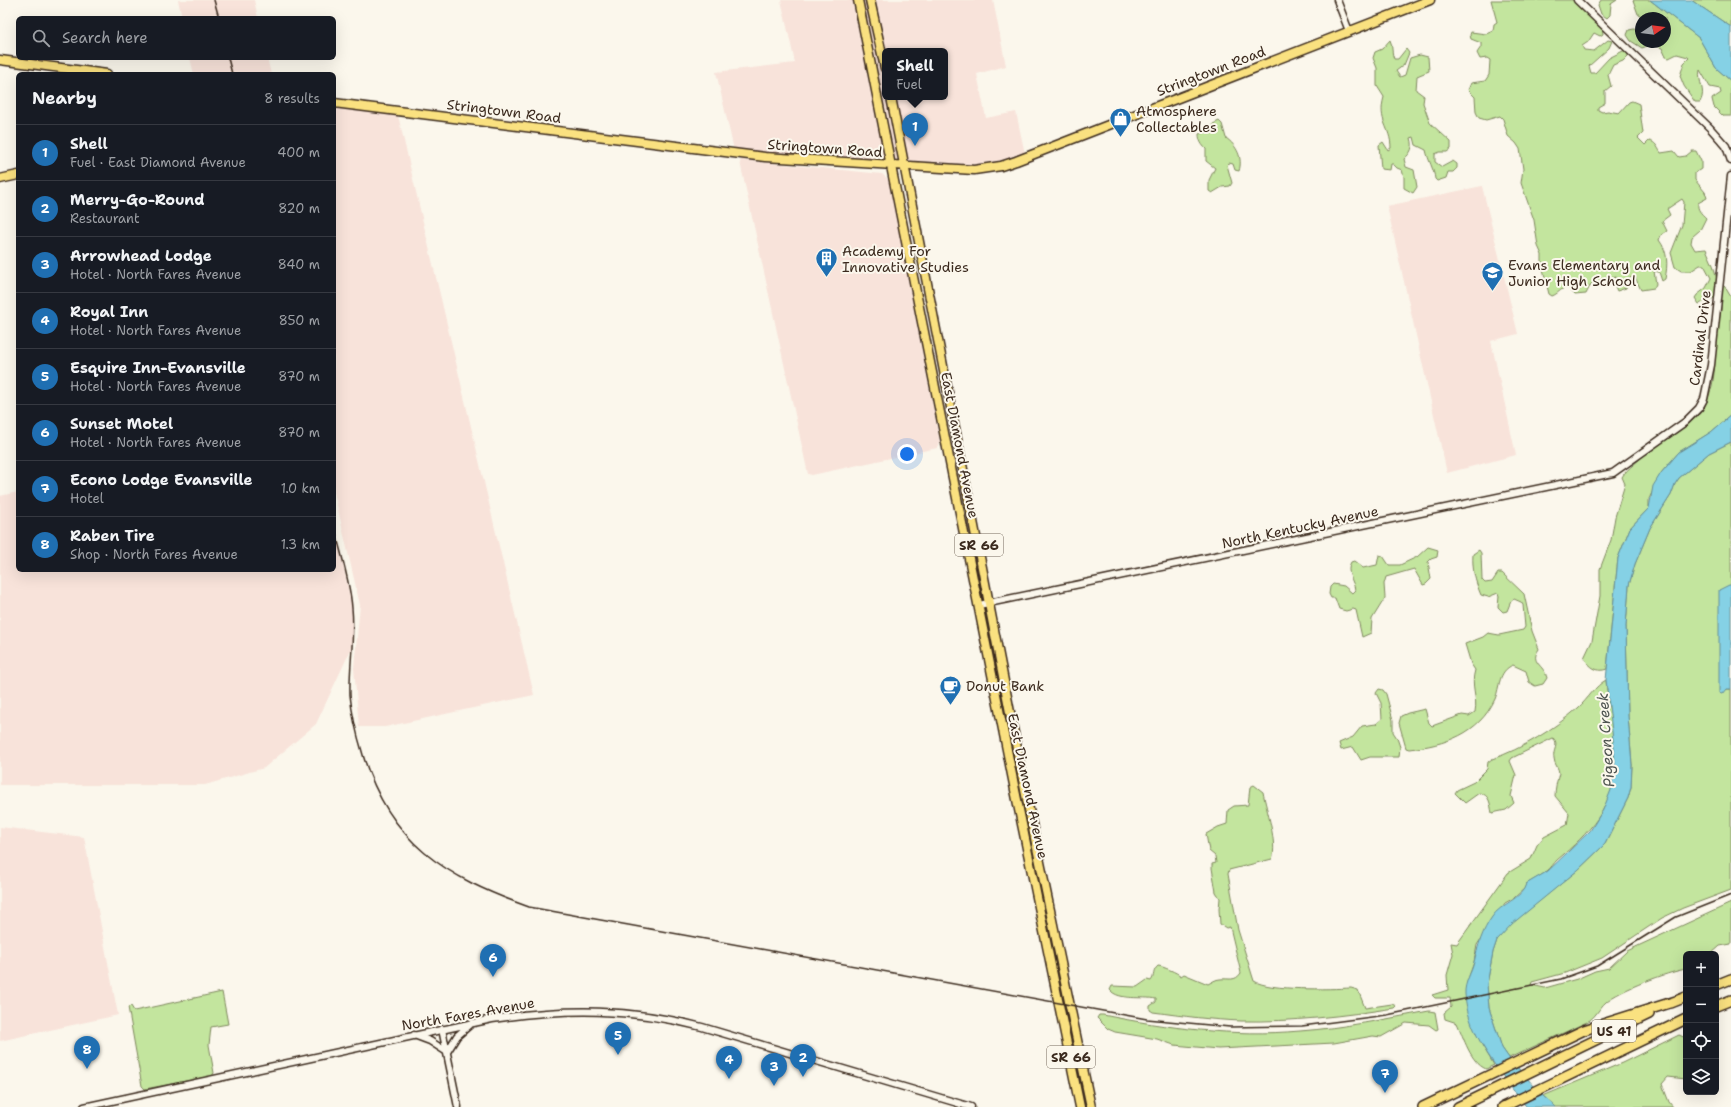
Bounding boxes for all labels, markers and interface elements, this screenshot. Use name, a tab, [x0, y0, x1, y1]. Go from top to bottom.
north arrow	[1635, 12, 1671, 48]
search box	[16, 16, 336, 60]
icon: search	[30, 27, 52, 49]
text: Search here	[62, 28, 148, 48]
street label: Stringtown Road	[1154, 42, 1268, 100]
popup	[882, 48, 948, 100]
text: Shell	[896, 56, 934, 76]
text: Fuel	[896, 76, 922, 93]
text: Nearby	[32, 87, 97, 109]
text: 8 results	[264, 90, 320, 107]
street label: Stringtown Road	[446, 95, 562, 127]
place label: Atmosphere Collectables	[1136, 102, 1217, 136]
shop icon: Atmosphere Collectables	[1107, 106, 1133, 139]
pin: 1	[902, 113, 928, 146]
text: Shell	[70, 134, 108, 154]
street label: Stringtown Road	[767, 135, 883, 161]
text: 1	[42, 144, 48, 161]
text: 400 m	[277, 144, 320, 161]
text: Fuel · East Diamond Avenue	[70, 154, 246, 171]
text: Merry-Go-Round	[70, 190, 205, 210]
text: 2	[40, 200, 50, 217]
text: 820 m	[278, 200, 320, 217]
text: Restaurant	[70, 210, 140, 227]
place label: Academy For Innovative Studies	[842, 242, 969, 276]
text: Arrowhead Lodge	[70, 246, 212, 266]
building icon: Academy For Innovative Studies	[813, 246, 839, 279]
text: 3	[40, 256, 50, 273]
text: 840 m	[278, 256, 320, 273]
place label: Evans Elementary and Junior High School	[1508, 256, 1660, 290]
school or university icon: Evans Elementary and Junior High School	[1479, 260, 1505, 293]
text: Hotel · North Fares Avenue	[70, 266, 241, 283]
street label: Cardinal Drive	[1685, 289, 1715, 387]
text: Royal Inn	[70, 302, 148, 322]
text: 4	[40, 312, 50, 329]
text: 850 m	[279, 312, 320, 329]
text: Hotel · North Fares Avenue	[70, 322, 241, 339]
text: Esquire Inn-Evansville	[70, 358, 246, 378]
text: 5	[41, 368, 49, 385]
text: 870 m	[278, 368, 320, 385]
street label: East Diamond Avenue	[937, 370, 983, 520]
text: Hotel · North Fares Avenue	[70, 378, 241, 395]
text: Sunset Motel	[70, 414, 173, 434]
text: 6	[40, 424, 50, 441]
text: 870 m	[278, 424, 320, 441]
text: Hotel · North Fares Avenue	[70, 434, 241, 451]
your location	[897, 444, 917, 464]
text: Econo Lodge Evansville	[70, 470, 253, 490]
text: 7	[40, 480, 50, 497]
text: 1.0 km	[281, 480, 320, 497]
text: Hotel	[70, 490, 104, 507]
street label: North Kentucky Avenue	[1220, 502, 1380, 552]
text: Raben Tire	[70, 526, 155, 546]
road number: SR 66	[955, 534, 1003, 556]
text: 8	[40, 536, 50, 553]
text: 1.3 km	[281, 536, 320, 553]
text: Shop · North Fares Avenue	[70, 546, 238, 563]
cafe icon: Donut Bank	[937, 673, 963, 706]
place label: Donut Bank	[966, 677, 1044, 695]
water label: Pigeon Creek	[1593, 692, 1619, 788]
street label: East Diamond Avenue	[1004, 712, 1052, 861]
pin: 6	[480, 944, 506, 977]
map controls	[1683, 951, 1719, 1095]
button: +	[1683, 951, 1719, 987]
button: −	[1683, 987, 1719, 1023]
street label: North Fares Avenue	[400, 993, 536, 1035]
road number: US 41	[1592, 1020, 1636, 1042]
pin: 5	[605, 1022, 631, 1055]
button: locate	[1683, 1023, 1719, 1059]
pin: 8	[74, 1036, 100, 1069]
pin: 2	[790, 1044, 816, 1077]
pin: 4	[716, 1046, 742, 1079]
road number: SR 66	[1047, 1046, 1095, 1068]
pin: 3	[761, 1053, 787, 1086]
button: layers	[1683, 1059, 1719, 1095]
pin: 7	[1372, 1060, 1398, 1093]

